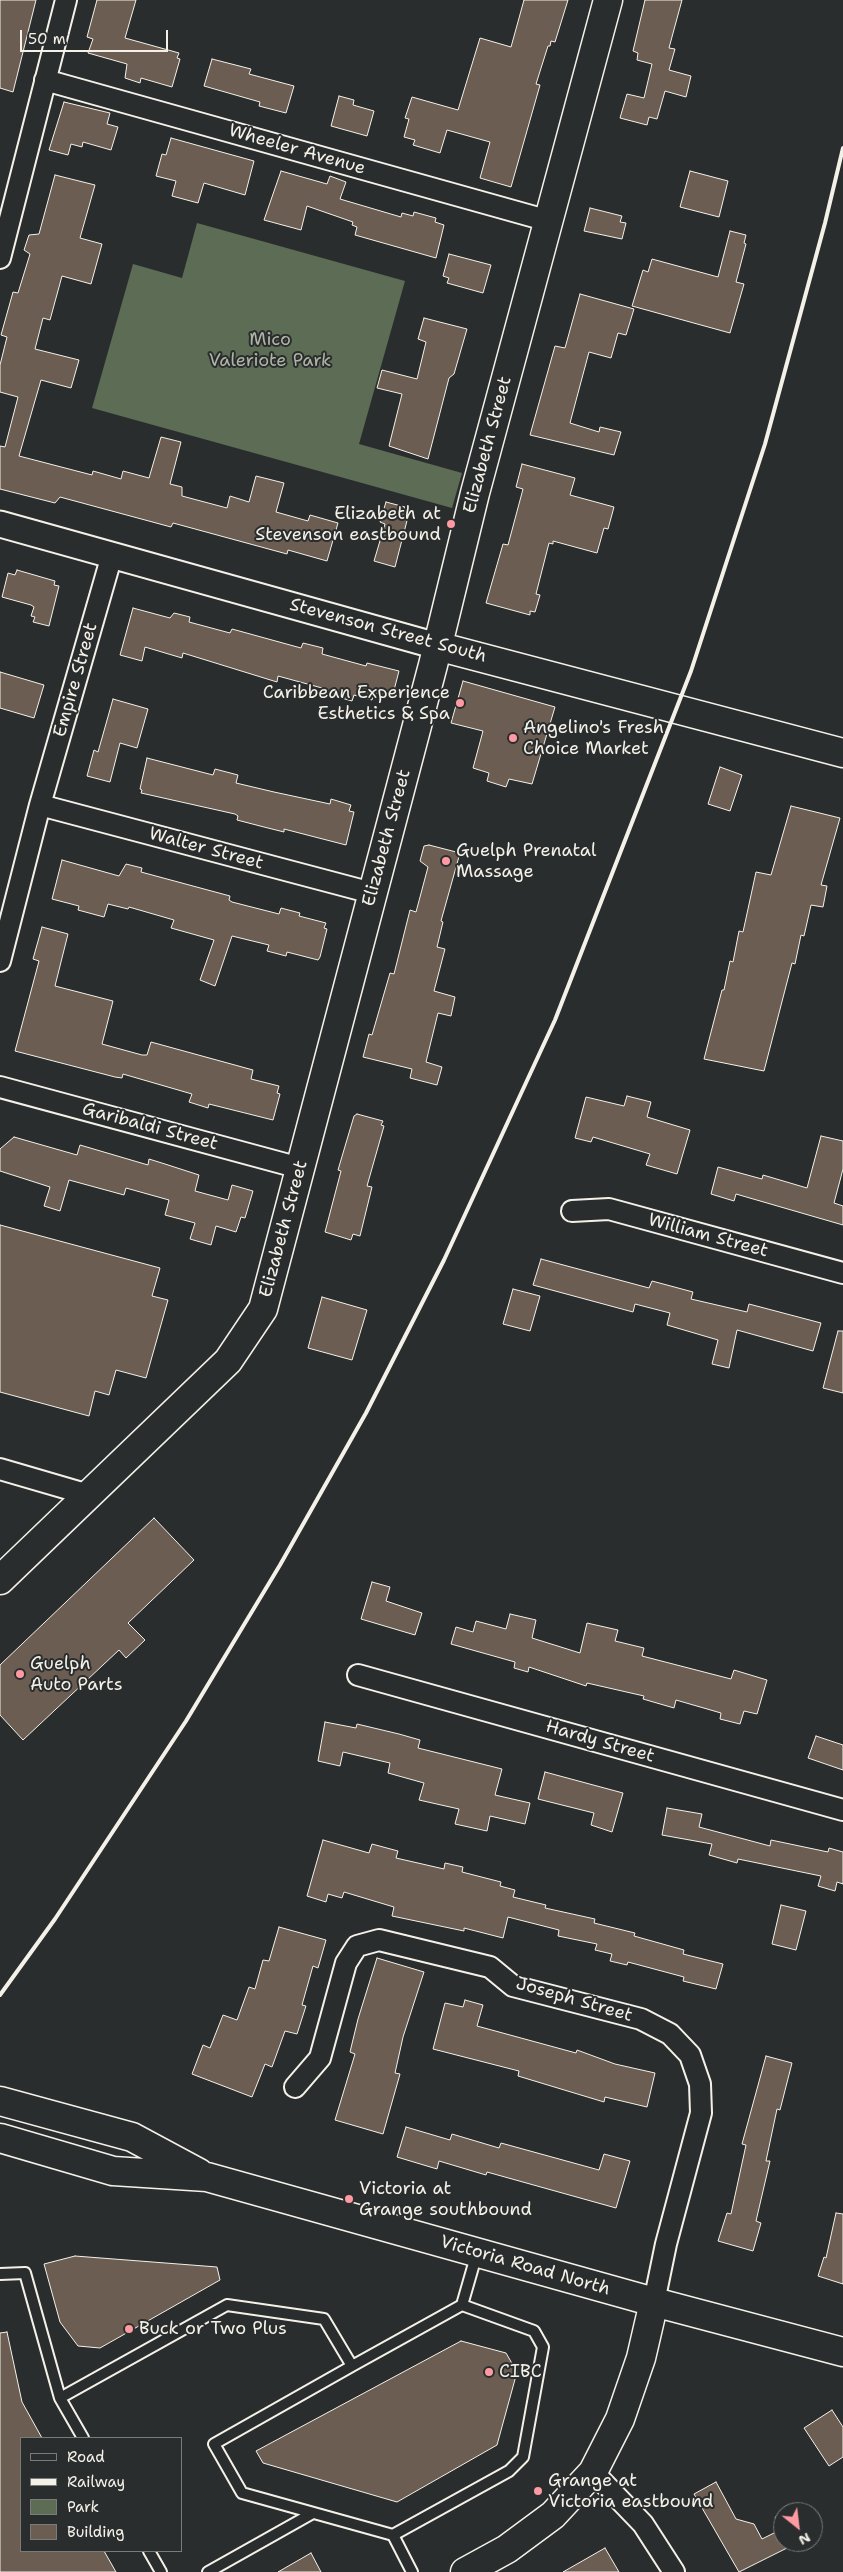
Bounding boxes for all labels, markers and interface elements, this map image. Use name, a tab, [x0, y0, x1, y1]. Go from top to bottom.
scale bar	[22, 20, 170, 52]
text: 50 m	[28, 29, 66, 49]
street label: Wheeler Avenue	[226, 120, 368, 180]
park label: Mico Valeriote Park	[209, 329, 331, 372]
street label: Elizabeth Street	[459, 374, 517, 516]
place label: Elizabeth at Stevenson eastbound	[255, 503, 441, 546]
marker: Elizabeth at Stevenson eastbound	[445, 518, 457, 530]
street label: Stevenson Street South	[287, 594, 489, 668]
street label: Empire Street	[49, 620, 103, 740]
place label: Caribbean Experience Esthetics & Spa	[263, 682, 450, 724]
marker: Caribbean Experience Esthetics & Spa	[454, 697, 466, 709]
place label: Angelino's Fresh Choice Market	[523, 717, 664, 760]
marker: Angelino's Fresh Choice Market	[507, 732, 519, 744]
street label: Elizabeth Street	[358, 767, 416, 909]
street label: Walter Street	[146, 823, 266, 875]
place label: Guelph Prenatal Massage	[456, 840, 596, 882]
marker: Guelph Prenatal Massage	[440, 855, 452, 867]
street label: Garibaldi Street	[80, 1099, 220, 1155]
street label: Elizabeth Street	[255, 1158, 313, 1300]
street label: William Street	[646, 1210, 770, 1262]
place label: Guelph Auto Parts	[30, 1653, 123, 1696]
marker: Guelph Auto Parts	[14, 1668, 26, 1680]
street label: Hardy Street	[543, 1716, 657, 1768]
street label: Joseph Street	[513, 1973, 635, 2027]
place label: Victoria at Grange southbound	[359, 2178, 532, 2220]
marker: Victoria at Grange southbound	[343, 2193, 355, 2205]
street label: Victoria Road North	[437, 2231, 613, 2301]
place label: Buck or Two Plus	[139, 2318, 287, 2340]
marker: Buck or Two Plus	[123, 2323, 135, 2335]
place label: CIBC	[499, 2361, 542, 2383]
marker: CIBC	[483, 2366, 495, 2378]
legend	[20, 2437, 182, 2552]
text: Road	[67, 2447, 105, 2467]
place label: Grange at Victoria eastbound	[548, 2470, 713, 2512]
text: Railway	[67, 2472, 125, 2492]
marker: Grange at Victoria eastbound	[532, 2485, 544, 2497]
text: Park	[67, 2497, 99, 2517]
north arrow	[773, 2502, 823, 2552]
text: Building	[67, 2522, 124, 2542]
text: N	[796, 2529, 814, 2550]

